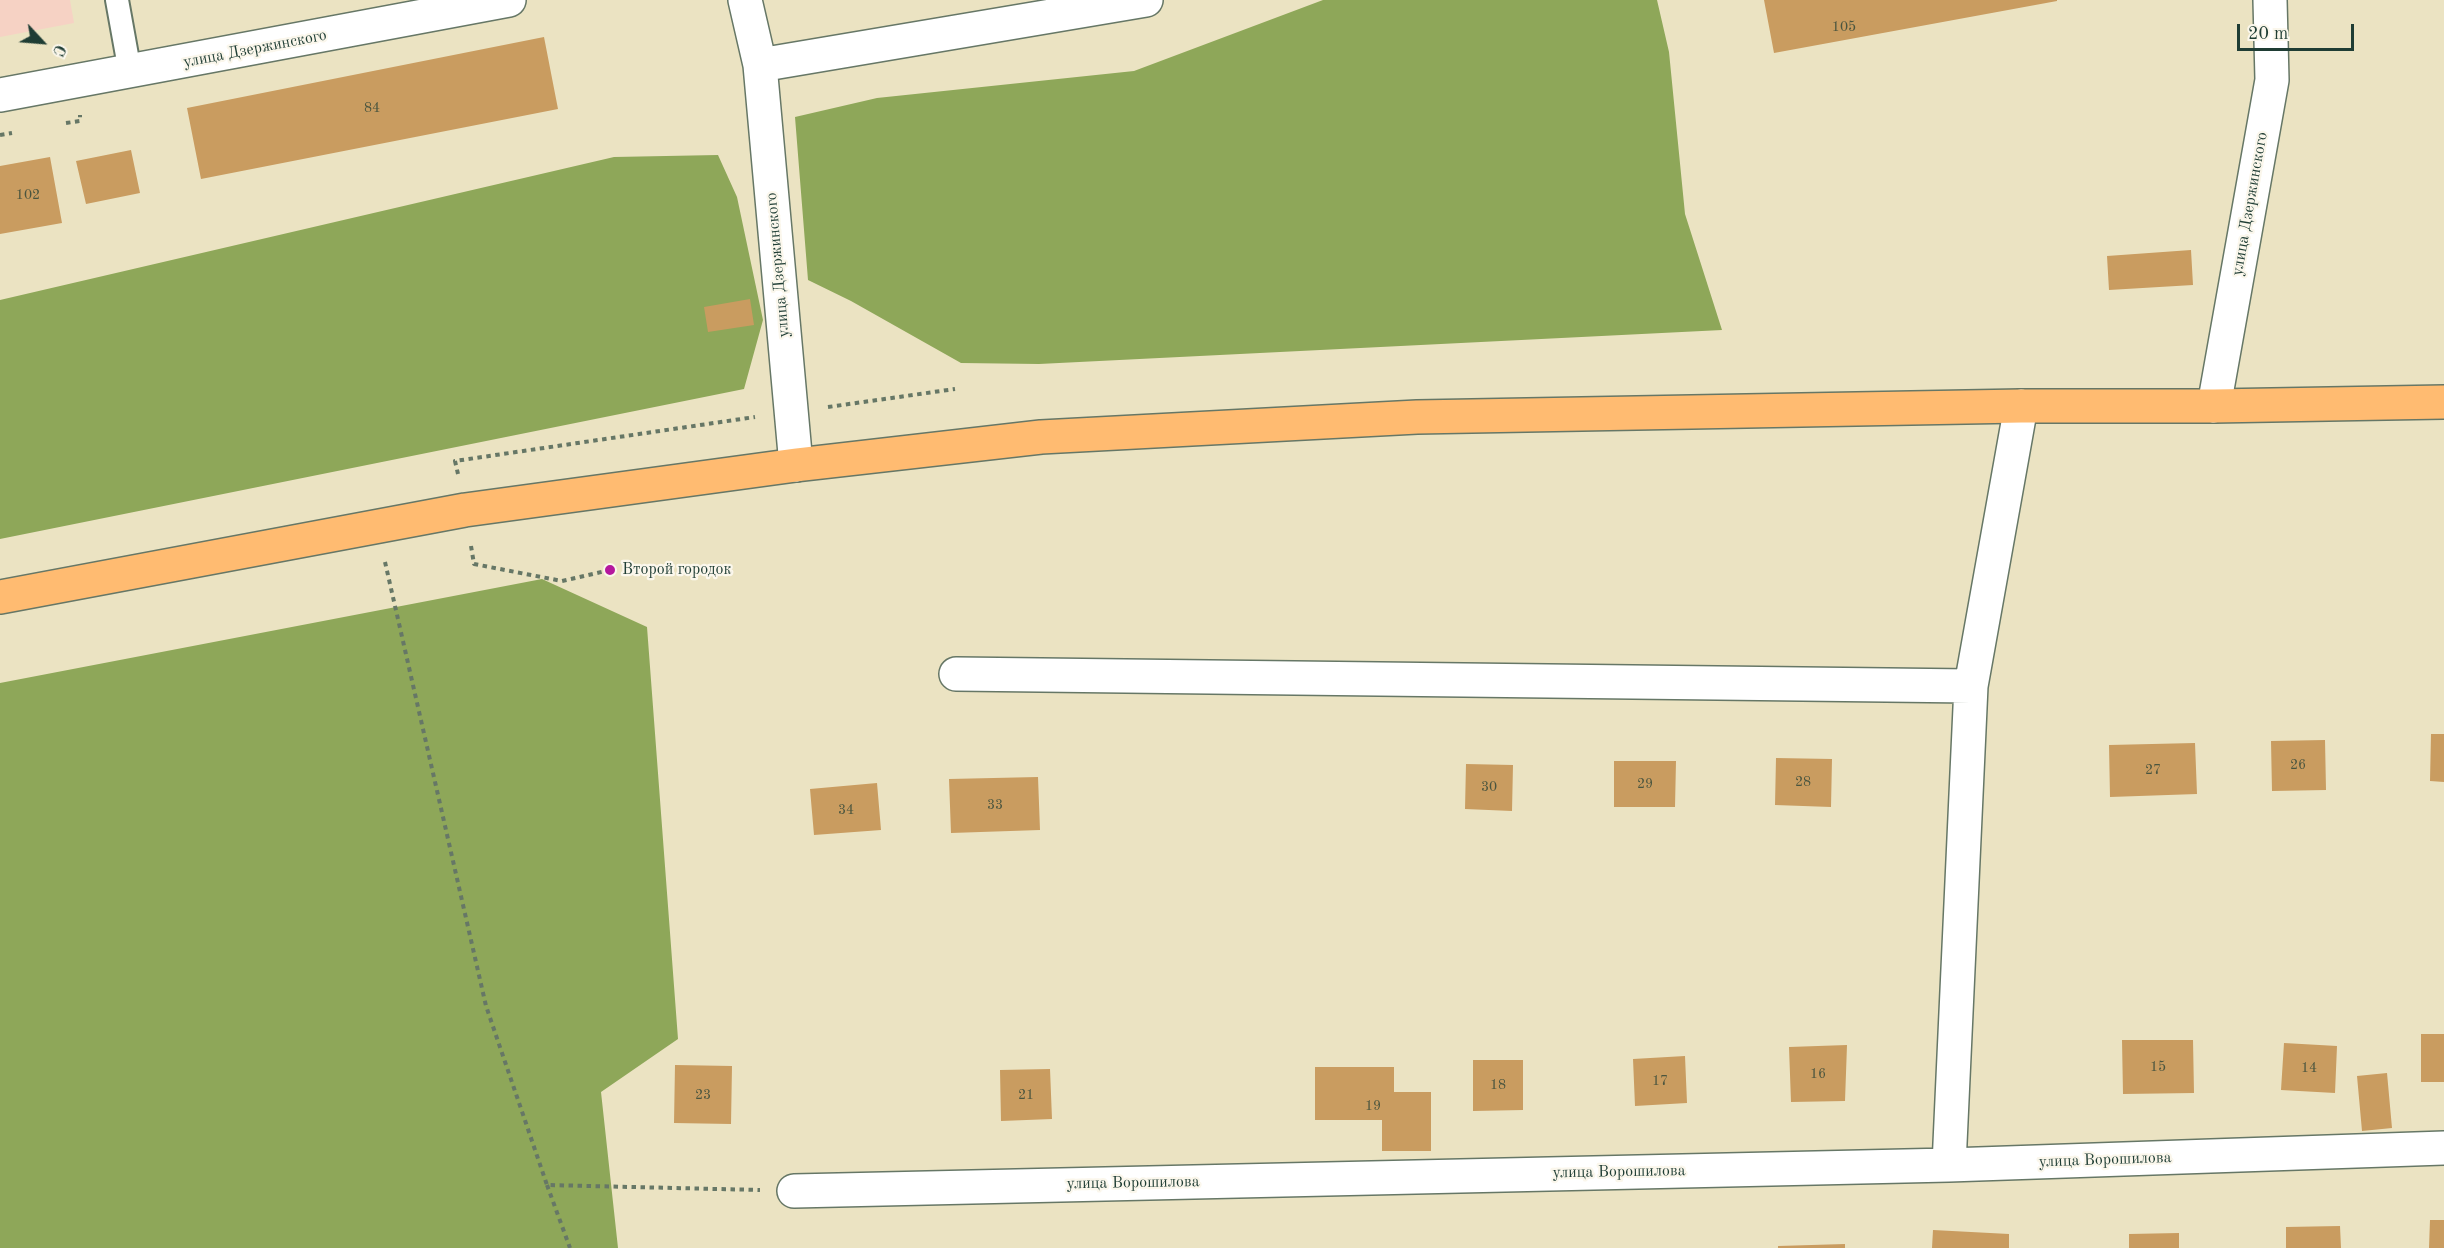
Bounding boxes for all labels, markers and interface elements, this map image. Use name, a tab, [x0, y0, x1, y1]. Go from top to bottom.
north arrow	[12, 12, 72, 72]
scale bar	[2240, 12, 2357, 50]
house number: 105	[1832, 19, 1856, 35]
text: 20 m	[2248, 25, 2288, 43]
street label: улица Дзержинского	[182, 26, 328, 72]
text: С	[49, 42, 68, 58]
house number: 84	[364, 100, 380, 116]
street label: улица Дзержинского	[2228, 131, 2272, 277]
house number: 102	[16, 187, 40, 203]
street label: улица Дзержинского	[762, 192, 794, 338]
place label: Второй городок	[622, 560, 732, 580]
marker: Второй городок	[603, 563, 617, 577]
house number: 26	[2290, 757, 2306, 773]
house number: 27	[2145, 762, 2161, 778]
house number: 28	[1795, 774, 1811, 790]
house number: 29	[1637, 776, 1653, 792]
house number: 30	[1481, 779, 1497, 795]
house number: 33	[987, 797, 1003, 813]
house number: 34	[838, 802, 854, 818]
house number: 15	[2150, 1059, 2166, 1075]
house number: 14	[2301, 1060, 2317, 1076]
house number: 16	[1810, 1066, 1826, 1082]
house number: 17	[1652, 1073, 1668, 1089]
house number: 18	[1490, 1077, 1506, 1093]
house number: 23	[695, 1087, 711, 1103]
house number: 21	[1018, 1087, 1034, 1103]
house number: 19	[1365, 1098, 1381, 1114]
street label: улица Ворошилова	[2038, 1148, 2172, 1172]
street label: улица Ворошилова	[1552, 1161, 1686, 1183]
street label: улица Ворошилова	[1066, 1172, 1200, 1194]

